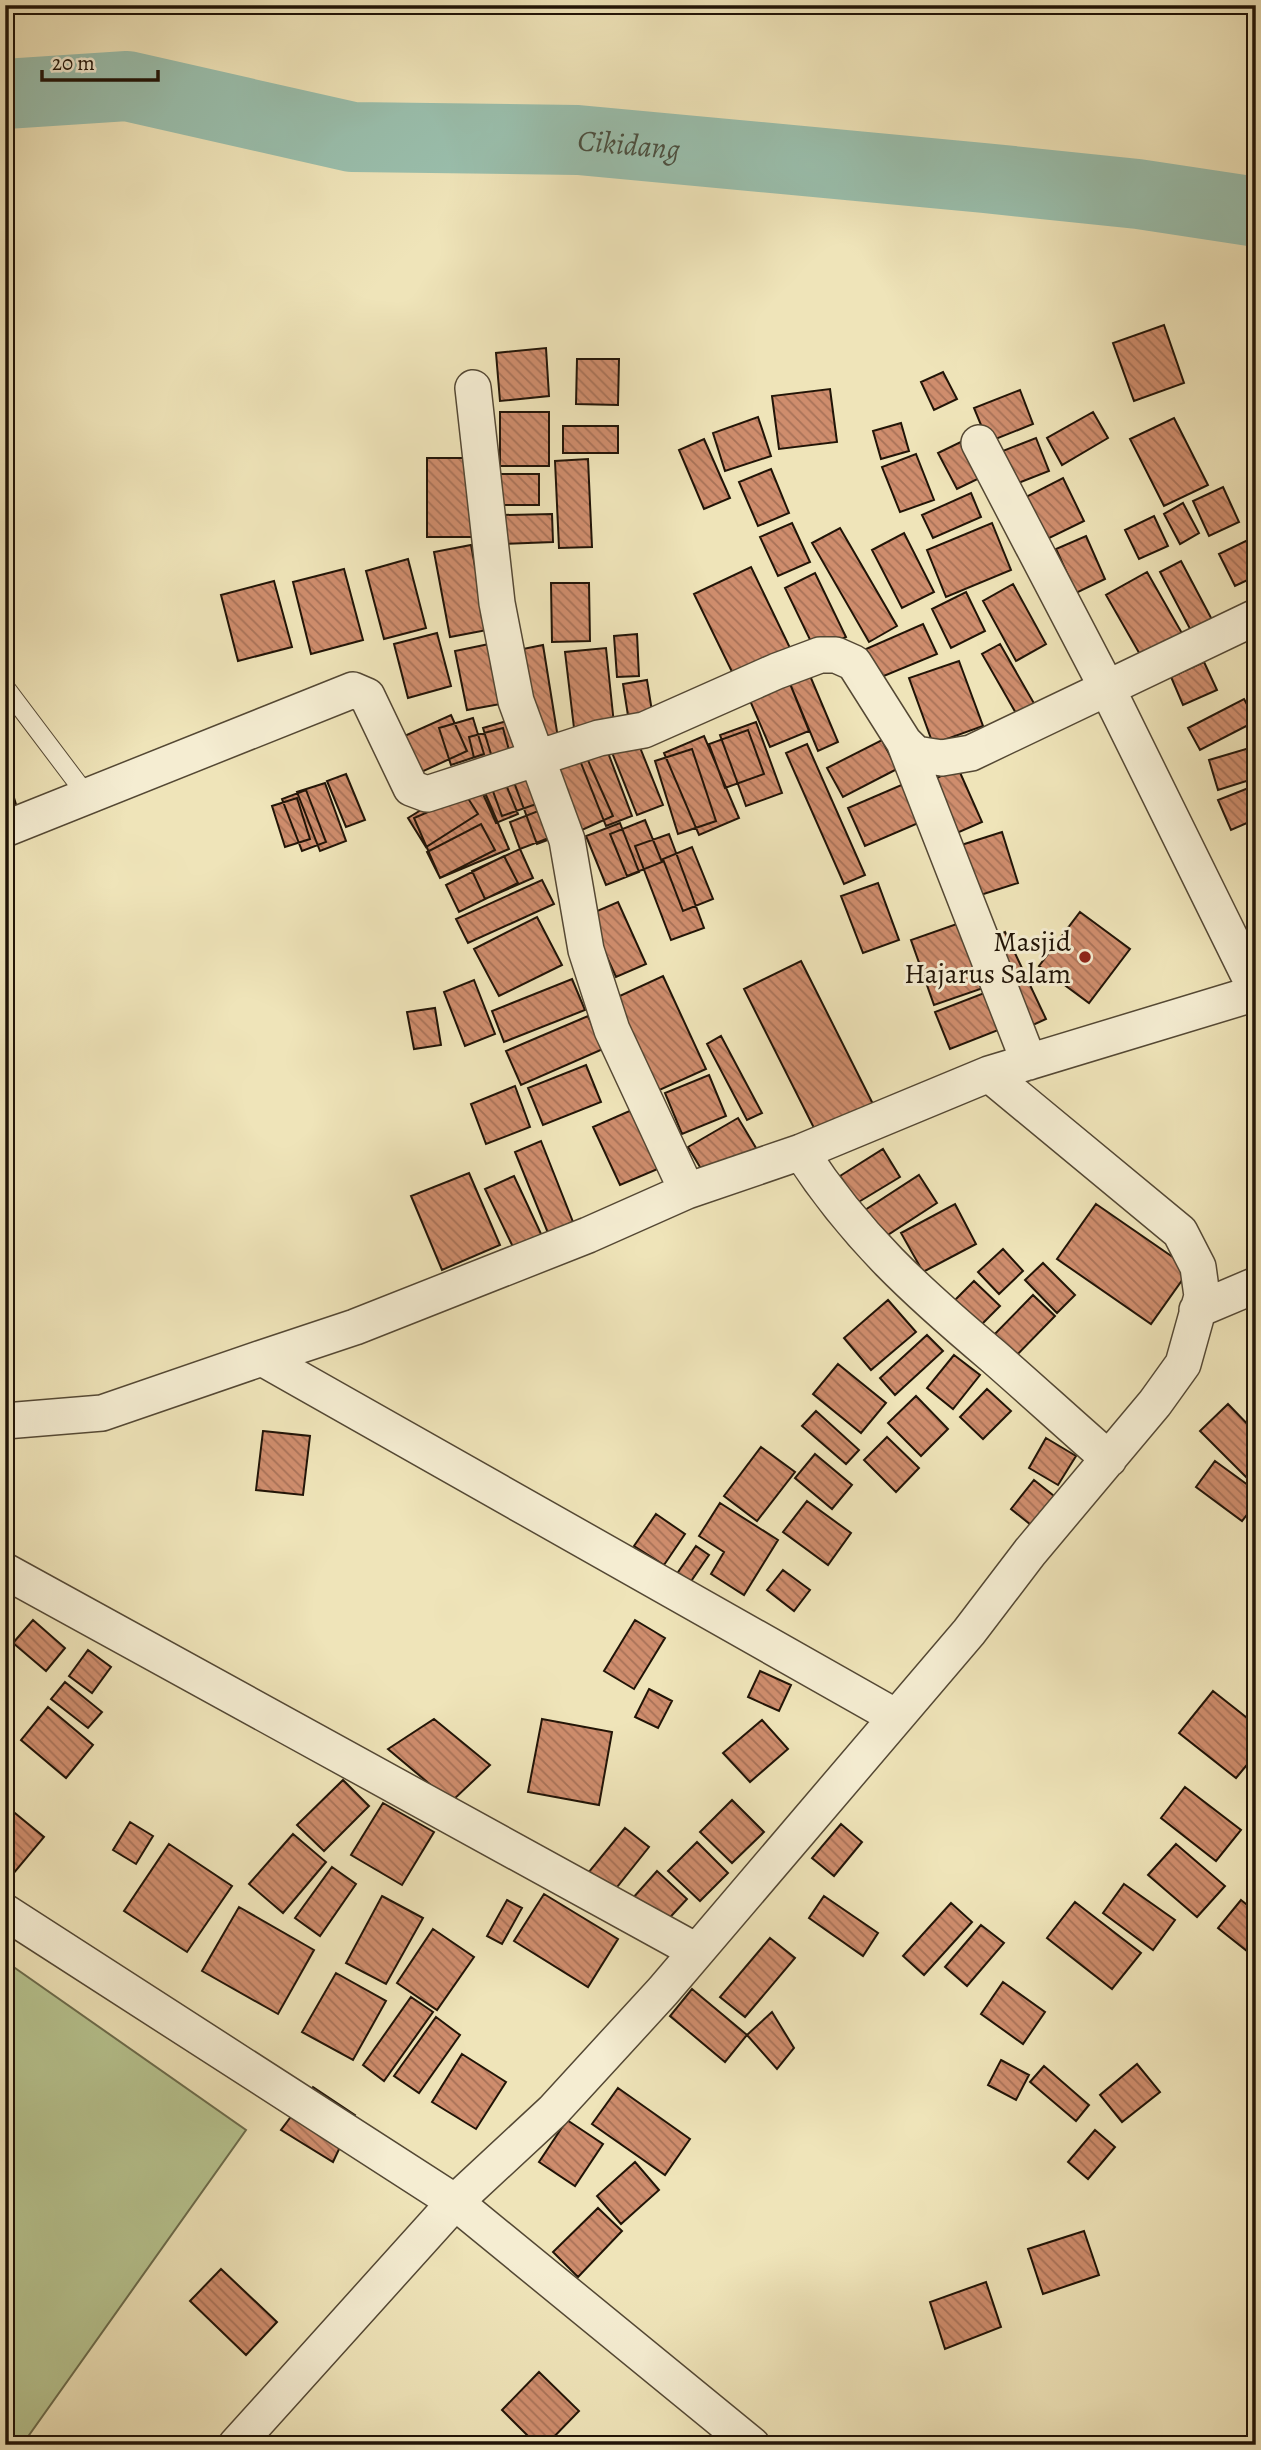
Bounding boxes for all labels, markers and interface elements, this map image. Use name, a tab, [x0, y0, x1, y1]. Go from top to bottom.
scale bar	[42, 38, 158, 82]
text: 20 m	[52, 49, 95, 77]
water label: Cikidang	[576, 120, 682, 170]
place label: Masjid Hajarus Salam	[904, 923, 1072, 993]
marker: Masjid Hajarus Salam	[1077, 949, 1093, 965]

